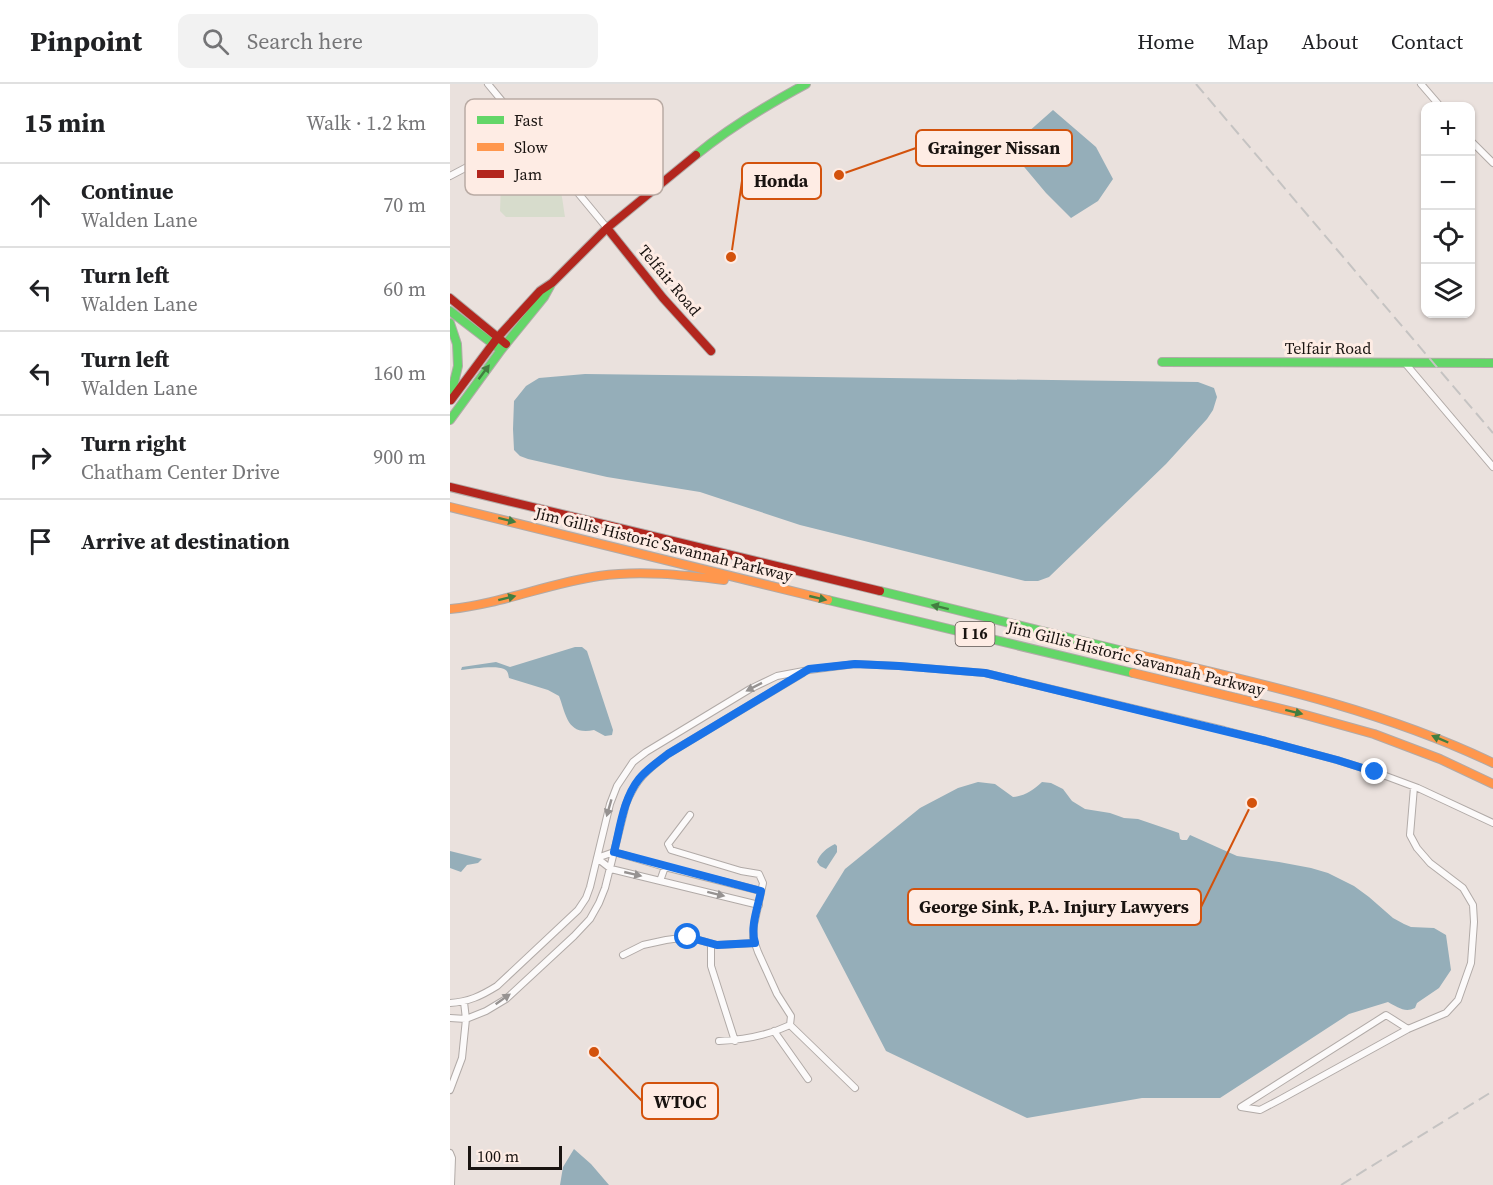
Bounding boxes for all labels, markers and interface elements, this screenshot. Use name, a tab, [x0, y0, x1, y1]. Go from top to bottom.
search box	[178, 14, 598, 68]
text: Pinpoint	[30, 22, 142, 60]
icon: search	[199, 25, 232, 58]
text: Search here	[247, 26, 363, 56]
text: Home	[1137, 27, 1195, 56]
text: Map	[1228, 27, 1269, 56]
text: About	[1302, 27, 1358, 56]
text: Contact	[1391, 27, 1463, 56]
legend	[465, 99, 663, 195]
map controls	[1421, 102, 1475, 318]
button: +	[1421, 102, 1475, 156]
text: 15 min	[24, 105, 106, 141]
text: Walk · 1.2 km	[306, 109, 426, 137]
text: Fast	[514, 109, 544, 131]
callout: Grainger Nissan	[916, 130, 1072, 166]
text: Grainger Nissan	[928, 135, 1060, 160]
text: Slow	[514, 136, 549, 158]
button: −	[1421, 156, 1475, 210]
text: Jam	[513, 163, 542, 185]
callout: Honda	[742, 163, 821, 199]
text: Honda	[754, 168, 809, 193]
text: Continue	[81, 176, 174, 206]
icon: ahead	[24, 189, 57, 222]
text: 70 m	[383, 191, 426, 219]
text: Walden Lane	[81, 206, 198, 234]
button: locate	[1421, 210, 1475, 264]
street label: Telfair Road	[634, 240, 706, 320]
text: Turn left	[81, 260, 169, 290]
button: layers	[1421, 264, 1475, 318]
icon: left	[24, 273, 57, 306]
text: 60 m	[383, 275, 426, 303]
text: Walden Lane	[81, 290, 198, 318]
street label: Telfair Road	[1285, 337, 1371, 359]
text: Turn left	[81, 344, 169, 374]
icon: left	[24, 357, 57, 390]
text: 160 m	[373, 359, 426, 387]
one-way arrow	[478, 365, 490, 380]
text: Walden Lane	[81, 374, 198, 402]
text: Turn right	[81, 428, 186, 458]
icon: right	[24, 441, 57, 474]
text: 900 m	[373, 443, 426, 471]
text: Chatham Center Drive	[81, 458, 280, 486]
street label: Jim Gillis Historic Savannah Parkway	[532, 501, 796, 587]
one-way arrow	[498, 516, 516, 526]
icon: arrive	[24, 525, 57, 558]
text: Arrive at destination	[81, 526, 290, 556]
one-way arrow	[498, 592, 516, 602]
one-way arrow	[809, 594, 828, 603]
one-way arrow	[931, 601, 949, 611]
street label: Jim Gillis Historic Savannah Parkway	[1004, 615, 1268, 701]
road number: I 16	[956, 622, 994, 646]
one-way arrow	[745, 682, 762, 692]
one-way arrow	[1285, 707, 1303, 717]
one-way arrow	[1431, 734, 1449, 743]
route end	[1361, 758, 1387, 784]
one-way arrow	[604, 800, 613, 818]
one-way arrow	[624, 870, 642, 880]
callout: George Sink, P.A. Injury Lawyers	[908, 889, 1201, 925]
one-way arrow	[706, 890, 725, 900]
text: George Sink, P.A. Injury Lawyers	[919, 894, 1189, 919]
route start	[674, 923, 700, 949]
one-way arrow	[496, 994, 511, 1006]
callout: WTOC	[642, 1083, 718, 1119]
text: WTOC	[654, 1089, 706, 1114]
scale bar	[468, 1143, 562, 1170]
text: 100 m	[477, 1145, 519, 1167]

